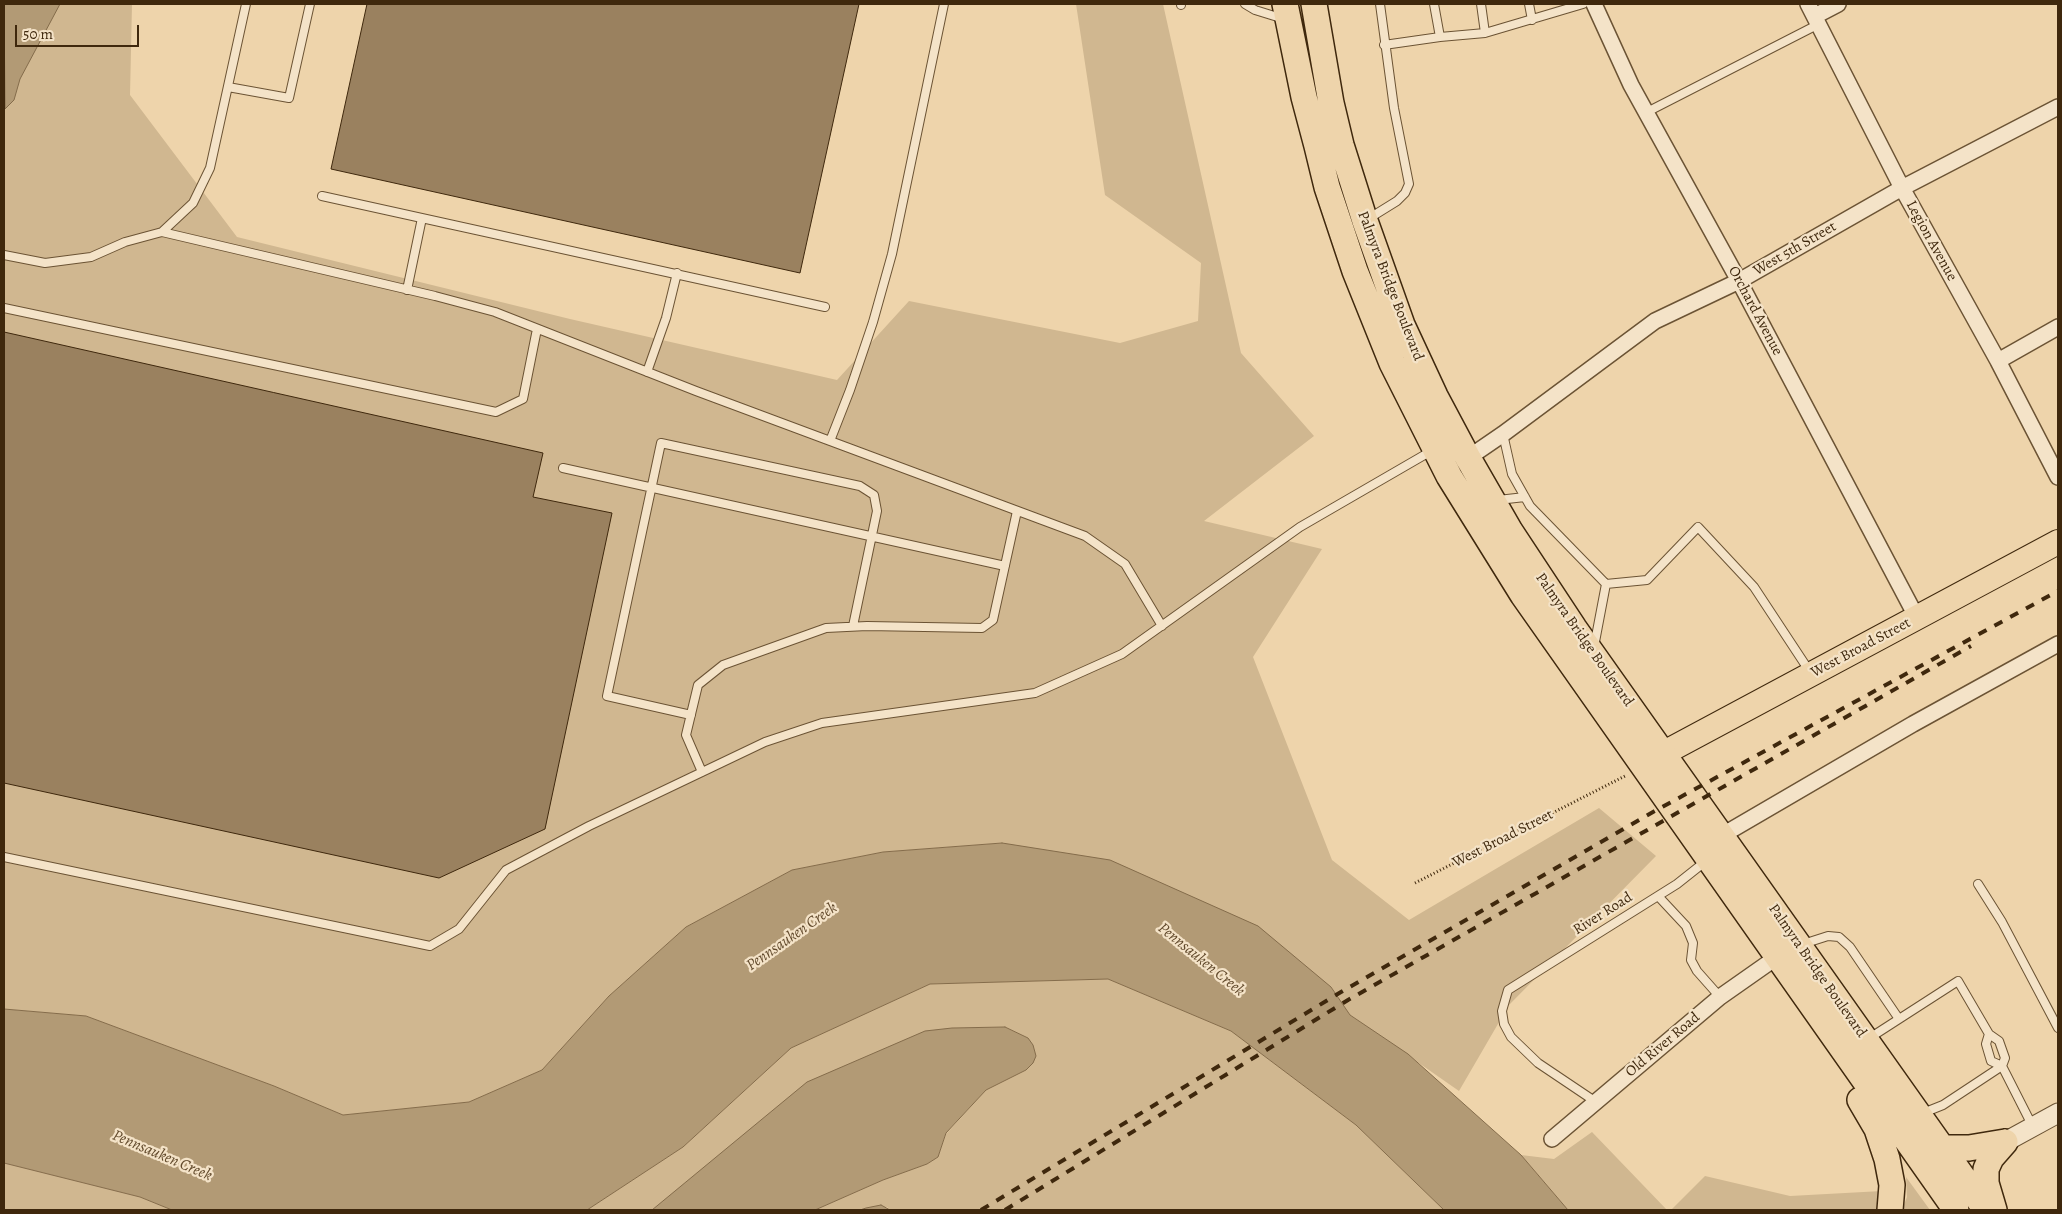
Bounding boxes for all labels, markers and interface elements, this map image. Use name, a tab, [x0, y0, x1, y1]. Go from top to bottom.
scale bar	[18, 15, 141, 47]
text: 50 m	[23, 24, 53, 44]
street label: Legion Avenue	[1901, 198, 1961, 284]
street label: Palmyra Bridge Boulevard	[1353, 209, 1427, 363]
street label: West 5th Street	[1750, 218, 1840, 280]
street label: Orchard Avenue	[1724, 263, 1786, 359]
street label: Palmyra Bridge Boulevard	[1531, 570, 1637, 710]
street label: West Broad Street	[1808, 614, 1914, 682]
street label: West Broad Street	[1450, 806, 1556, 872]
street label: River Road	[1570, 889, 1636, 939]
water label: Pennsauken Creek	[743, 899, 841, 975]
street label: Palmyra Bridge Boulevard	[1764, 901, 1870, 1041]
water label: Pennsauken Creek	[1154, 919, 1248, 1001]
street label: Old River Road	[1622, 1009, 1704, 1081]
water label: Pennsauken Creek	[109, 1126, 215, 1186]

